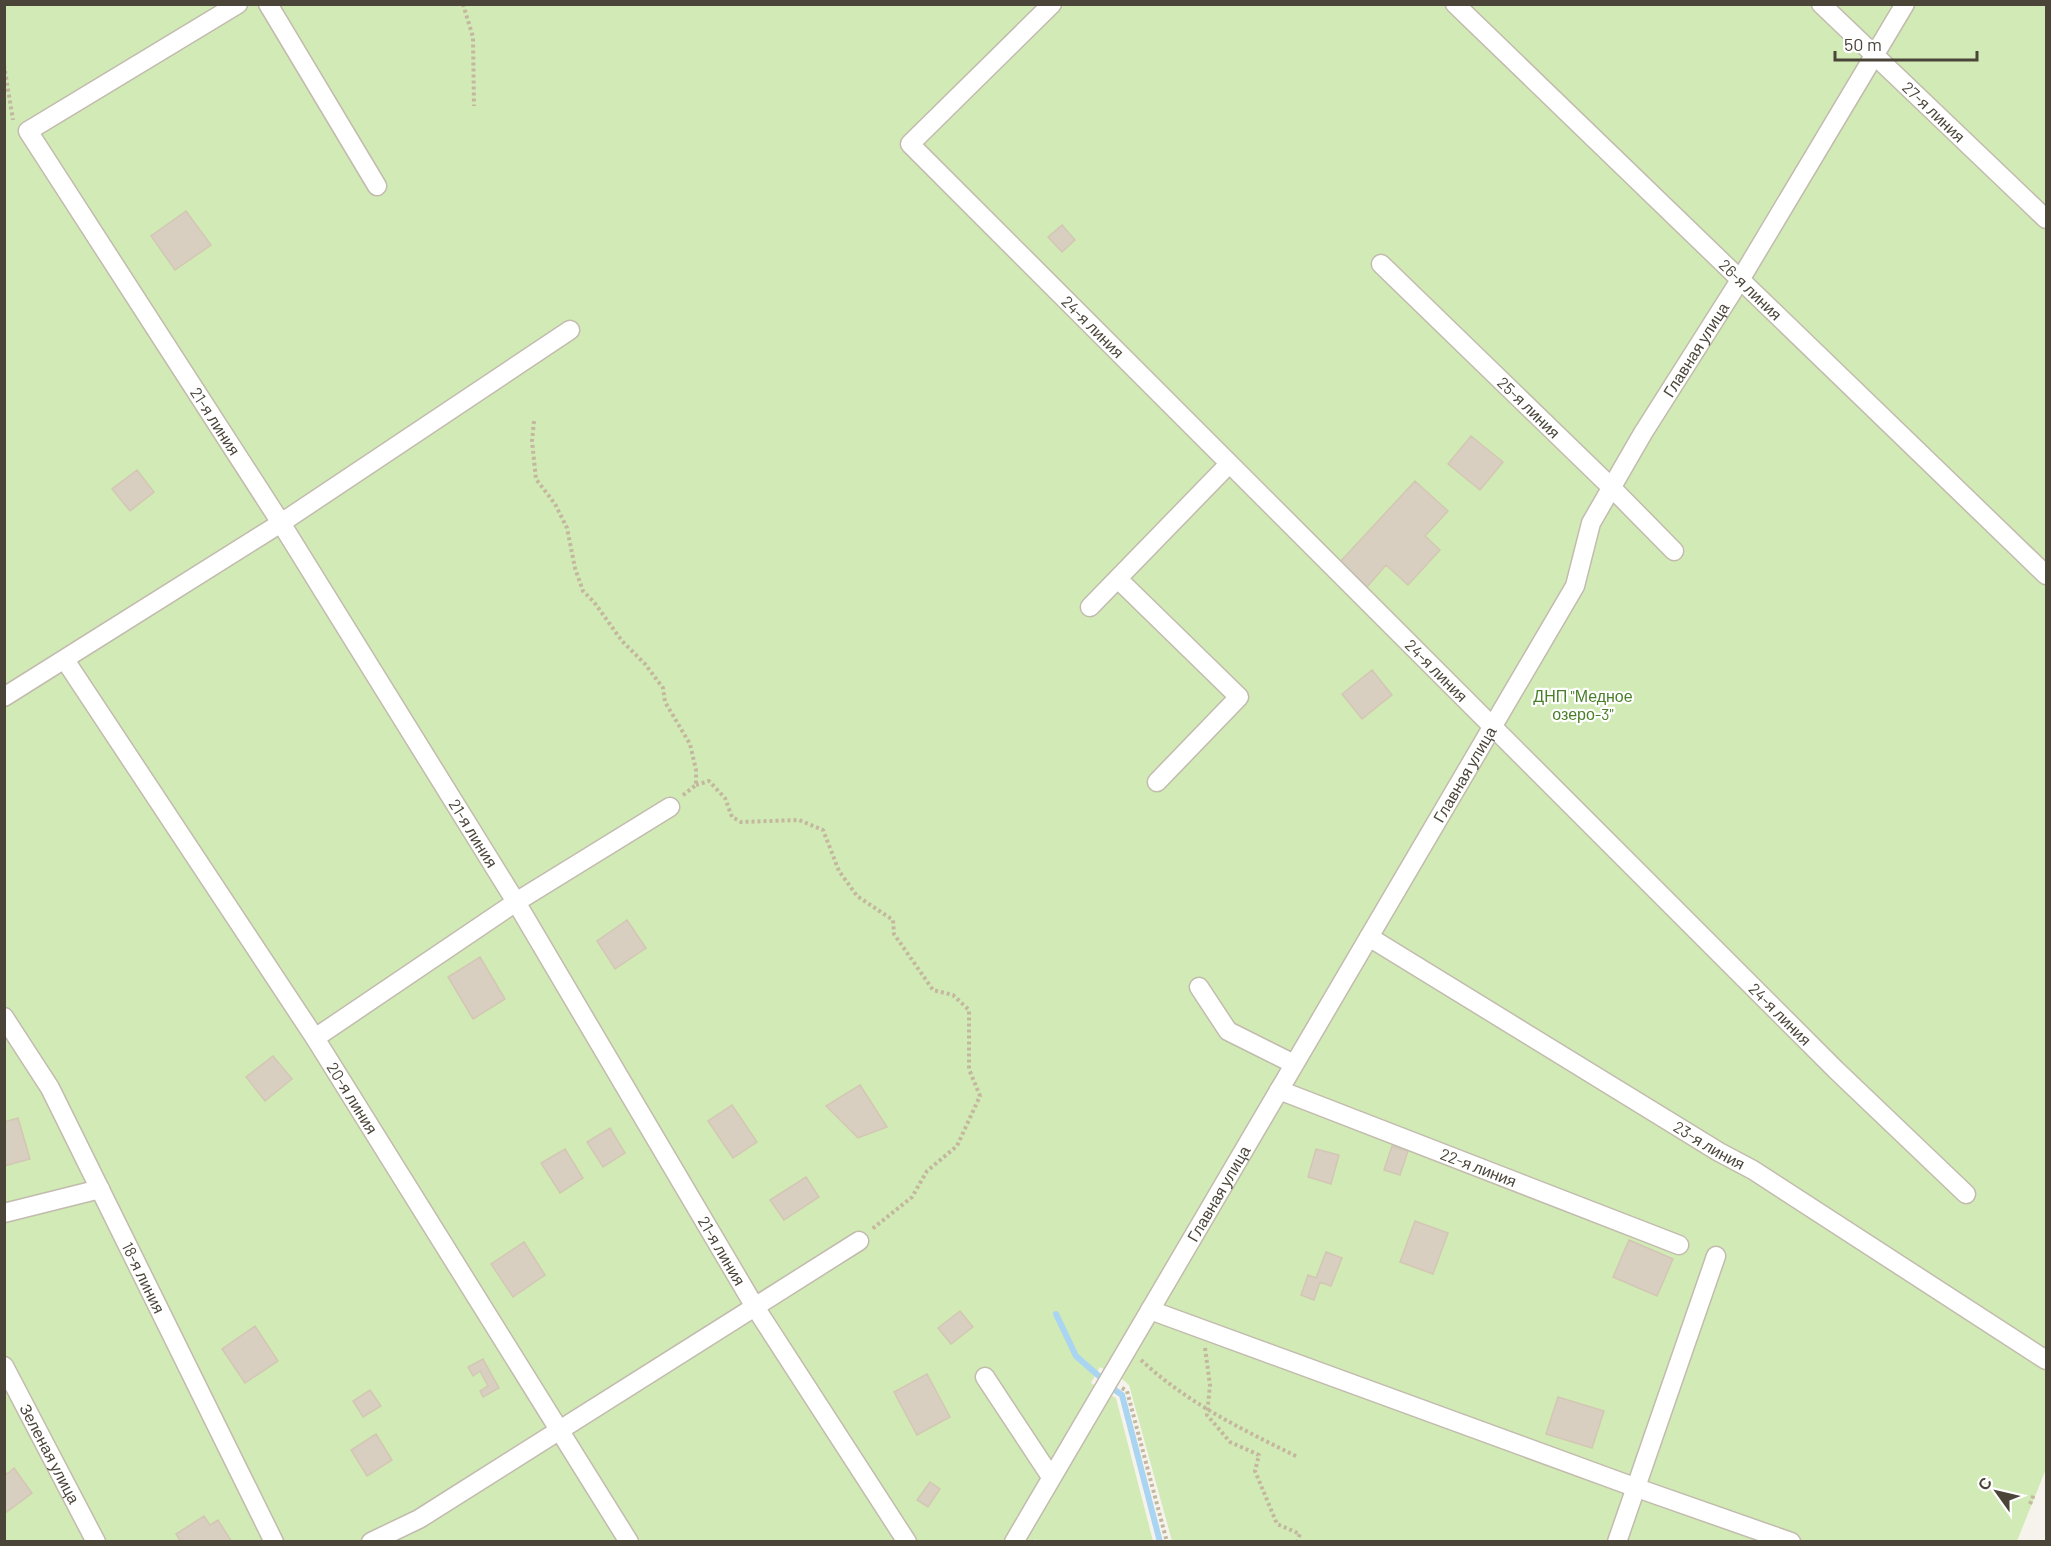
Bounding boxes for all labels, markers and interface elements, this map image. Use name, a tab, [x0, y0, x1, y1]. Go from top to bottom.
scale bar	[1835, 24, 1978, 62]
text: 50 m	[1844, 33, 1882, 55]
street label: 27-я линия	[1899, 77, 1969, 146]
street label: 26-я линия	[1716, 255, 1786, 324]
street label: 24-я линия	[1058, 291, 1128, 362]
street label: Главная улица	[1658, 299, 1732, 400]
street label: 25-я линия	[1494, 372, 1564, 442]
street label: 21-я линия	[187, 384, 245, 459]
street label: 24-я линия	[1402, 635, 1472, 705]
park label: ДНП "Медное озеро-3"	[1533, 686, 1633, 723]
street label: Главная улица	[1428, 723, 1500, 826]
street label: 21-я линия	[445, 795, 502, 871]
street label: 24-я линия	[1745, 979, 1816, 1049]
street label: 20-я линия	[324, 1059, 382, 1137]
street label: 23-я линия	[1670, 1116, 1748, 1173]
street label: Главная улица	[1182, 1142, 1254, 1245]
street label: 22-я линия	[1438, 1144, 1519, 1190]
street label: 21-я линия	[695, 1213, 750, 1289]
street label: 18-я линия	[118, 1239, 170, 1316]
street label: Зеленая улица	[16, 1400, 84, 1507]
north arrow	[1967, 1462, 2027, 1522]
text: С	[1973, 1473, 1996, 1493]

